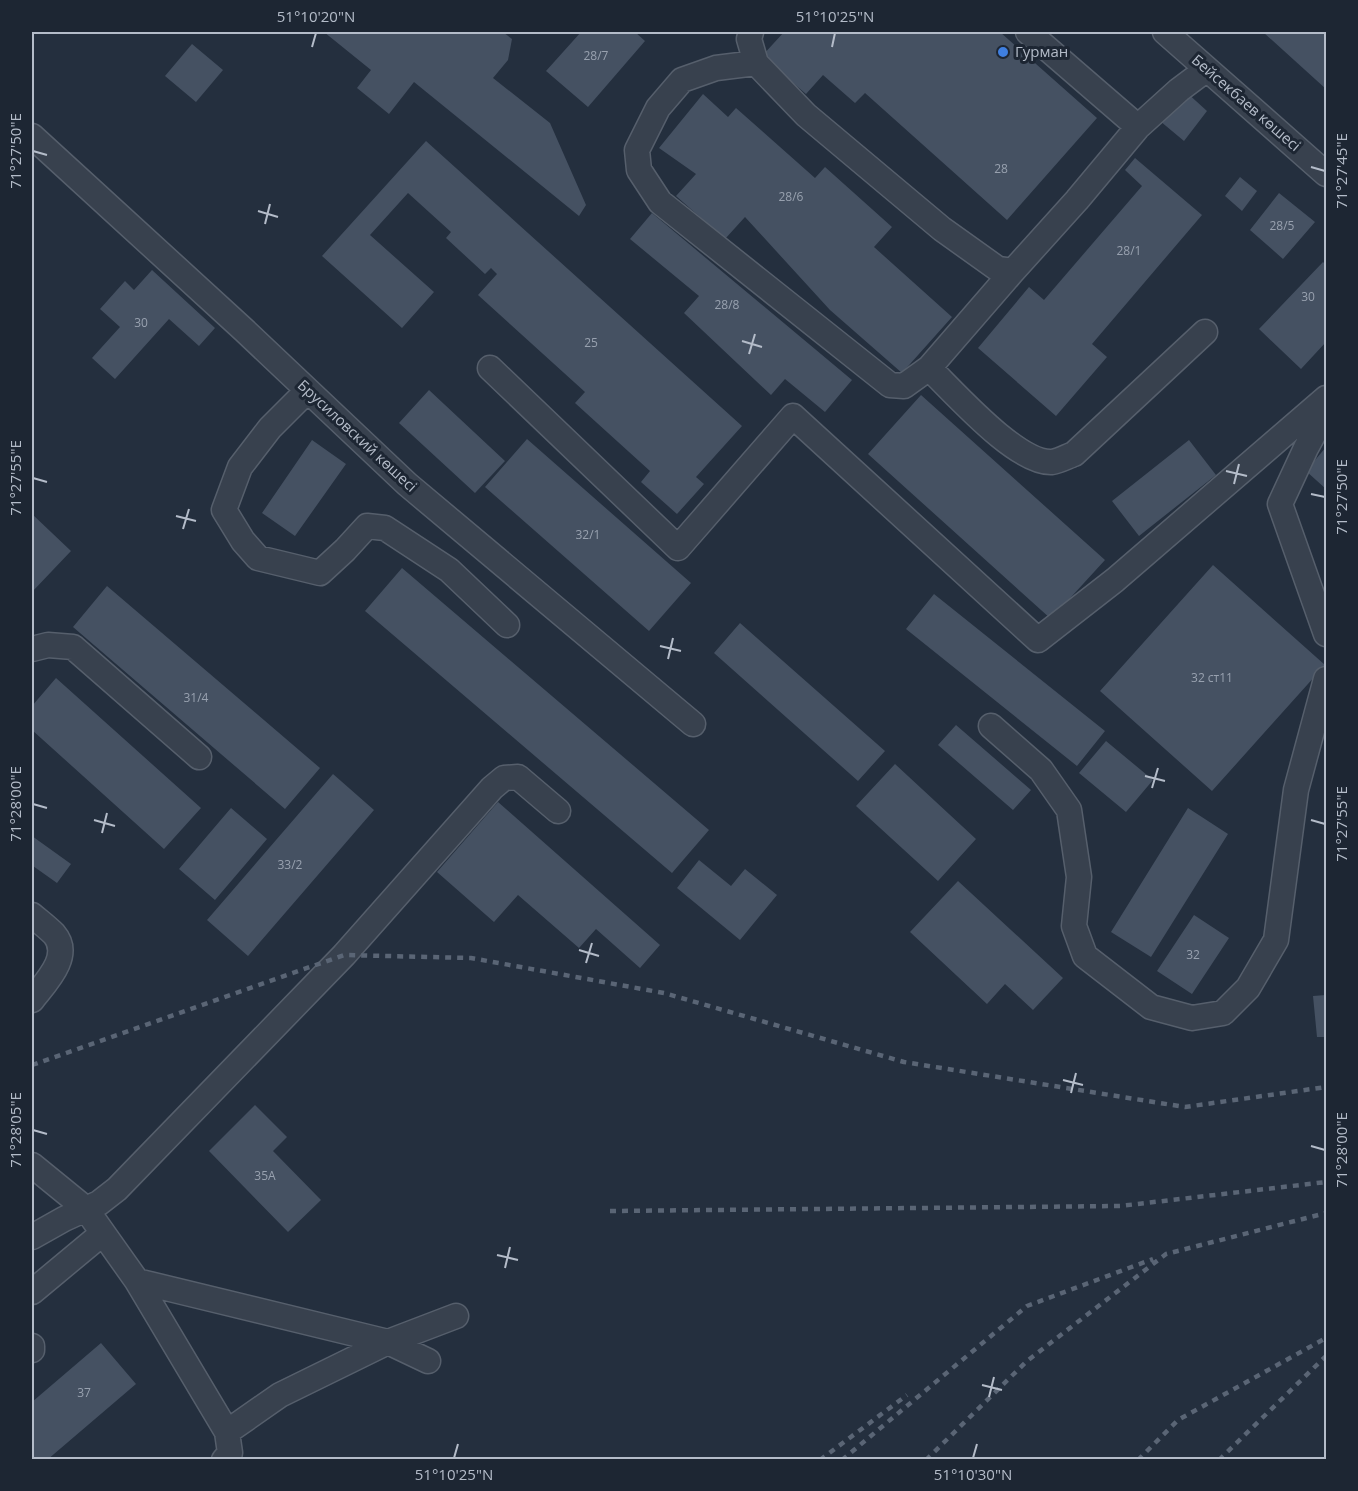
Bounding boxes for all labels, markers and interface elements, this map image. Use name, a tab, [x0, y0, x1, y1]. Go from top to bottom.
text: 51°10'20"N	[277, 6, 355, 26]
text: 51°10'25"N	[796, 6, 874, 26]
place label: Гурман	[1015, 41, 1068, 61]
marker: Гурман	[996, 45, 1010, 59]
house number: 28/7	[584, 47, 609, 64]
street label: Бейсекбаев көшесі	[1188, 49, 1305, 155]
text: 71°27'50"E	[5, 113, 25, 189]
text: 71°27'45"E	[1331, 133, 1351, 209]
house number: 28	[994, 160, 1008, 177]
house number: 28/6	[779, 188, 804, 205]
house number: 28/5	[1270, 217, 1295, 234]
house number: 28/1	[1117, 242, 1141, 259]
house number: 30	[1301, 288, 1315, 305]
house number: 28/8	[715, 296, 740, 313]
house number: 30	[134, 314, 148, 331]
house number: 25	[584, 334, 598, 351]
street label: Брусиловский көшесі	[294, 375, 422, 496]
text: 71°27'55"E	[5, 440, 25, 516]
text: 71°27'50"E	[1331, 459, 1351, 535]
house number: 32/1	[576, 526, 600, 543]
house number: 32 ст11	[1191, 669, 1233, 686]
house number: 31/4	[184, 689, 209, 706]
text: 71°28'00"E	[5, 766, 25, 842]
text: 71°27'55"E	[1331, 786, 1351, 862]
house number: 33/2	[278, 856, 303, 873]
house number: 32	[1186, 946, 1200, 963]
text: 71°28'05"E	[5, 1092, 25, 1168]
text: 71°28'00"E	[1331, 1112, 1351, 1188]
house number: 35А	[254, 1167, 276, 1184]
house number: 37	[77, 1384, 91, 1401]
text: 51°10'25"N	[415, 1464, 493, 1484]
text: 51°10'30"N	[934, 1464, 1012, 1484]

